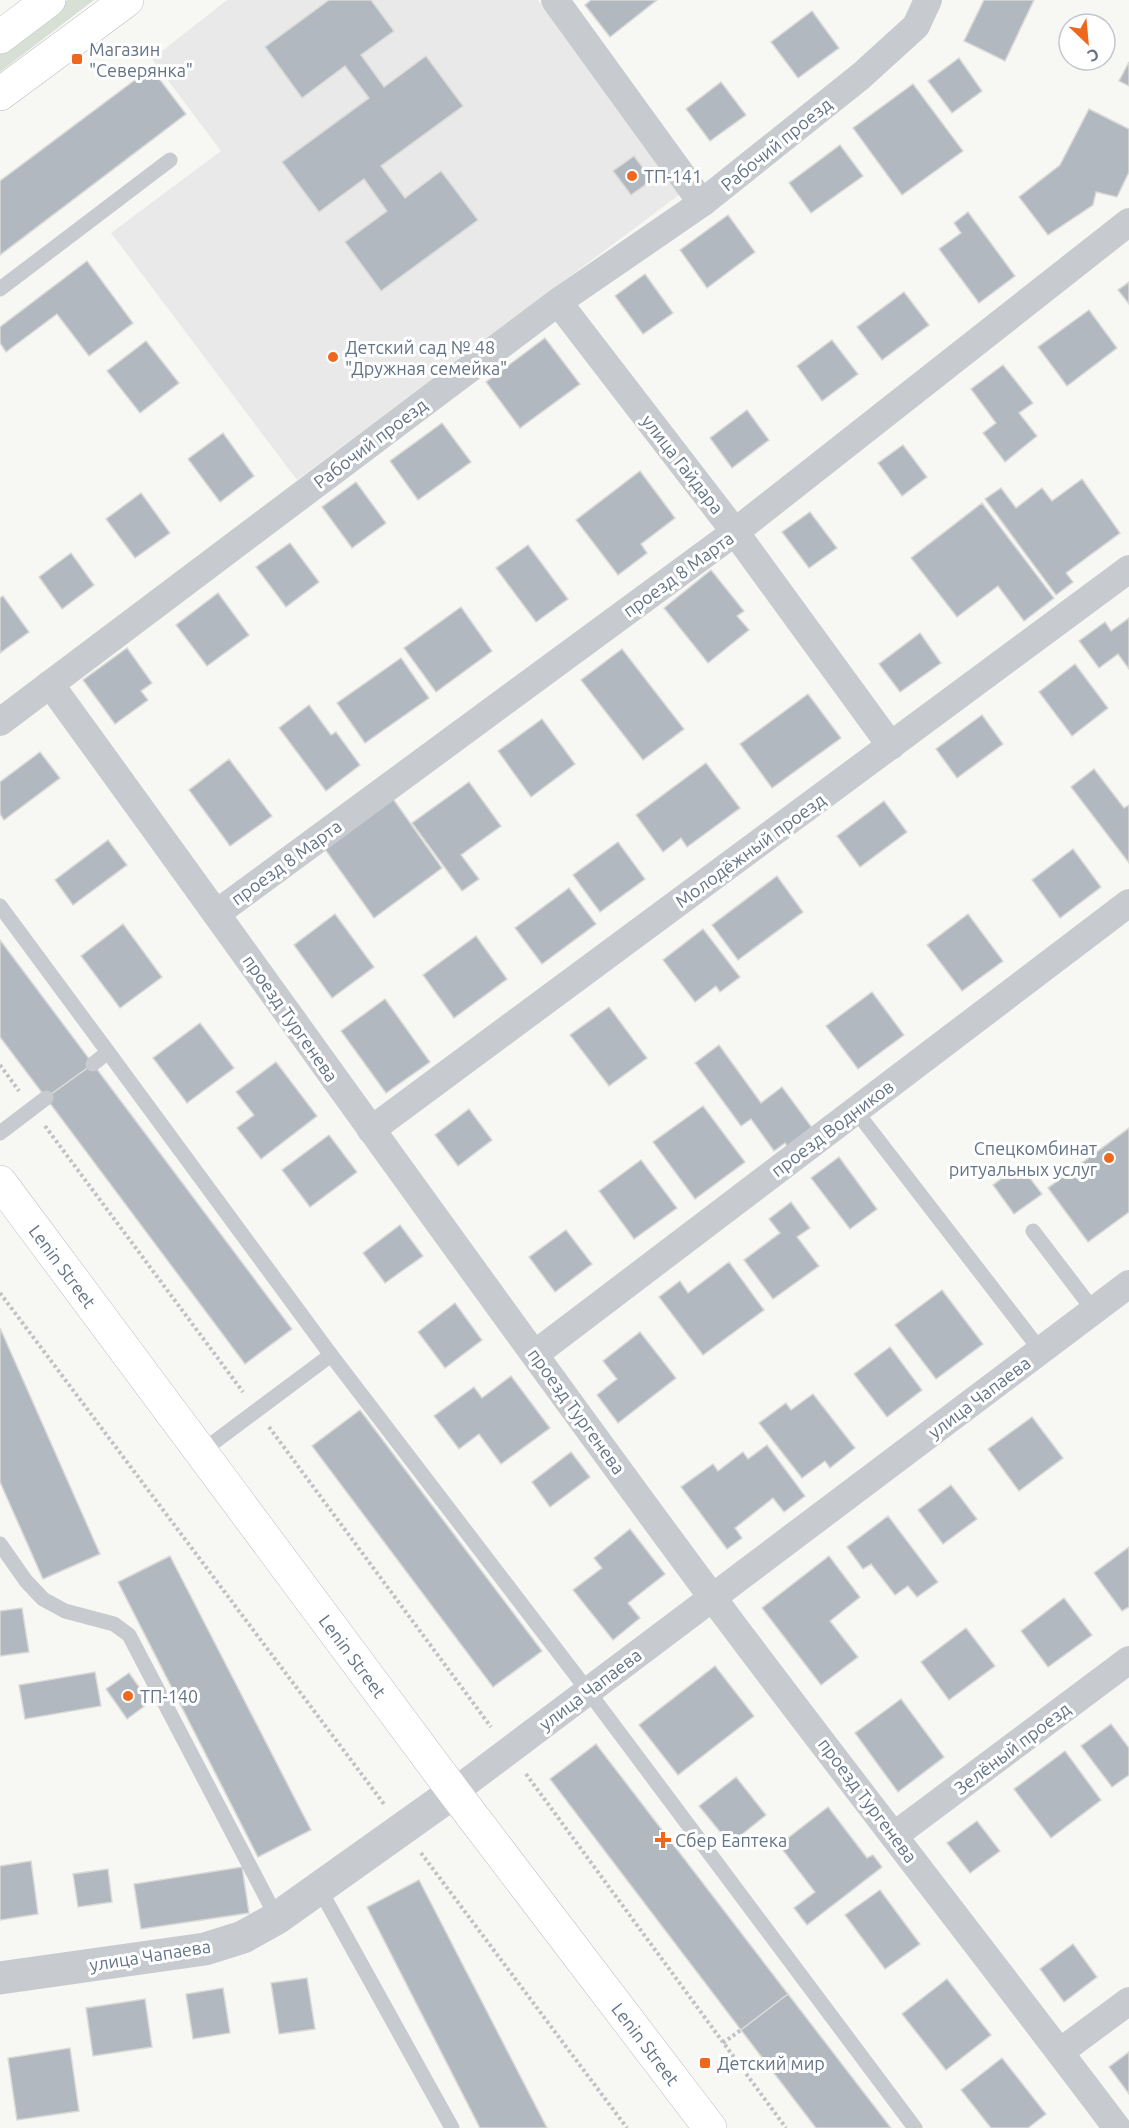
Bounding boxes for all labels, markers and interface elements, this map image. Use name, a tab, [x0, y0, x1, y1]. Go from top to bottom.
north arrow	[1057, 12, 1117, 72]
place label: Магазин "Северянка"	[89, 39, 193, 80]
text: С	[1085, 45, 1102, 66]
marker: Магазин "Северянка"	[70, 52, 84, 66]
street label: Рабочий проезд	[717, 93, 836, 195]
place label: ТП-141	[644, 166, 702, 186]
marker: ТП-141	[625, 169, 639, 183]
place label: Детский сад № 48 "Дружная семейка"	[345, 337, 507, 378]
marker: Детский сад № 48 "Дружная семейка"	[326, 350, 340, 364]
street label: Рабочий проезд	[310, 394, 431, 492]
street label: улица Гайдара	[638, 410, 728, 518]
street label: проезд 8 Марта	[619, 527, 737, 621]
street label: Молодёжный проезд	[671, 789, 829, 911]
street label: проезд 8 Марта	[227, 815, 345, 909]
street label: проезд Тургенева	[240, 951, 342, 1085]
street label: проезд Водников	[767, 1076, 897, 1180]
place label: Спецкомбинат ритуальных услуг	[949, 1138, 1097, 1179]
marker: Спецкомбинат ритуальных услуг	[1102, 1151, 1116, 1165]
street label: Lenin Street	[25, 1221, 100, 1312]
street label: проезд Тургенева	[525, 1344, 629, 1478]
street label: улица Чапаева	[924, 1352, 1034, 1442]
street label: Lenin Street	[315, 1611, 390, 1702]
street label: улица Чапаева	[535, 1644, 645, 1734]
place label: ТП-140	[140, 1686, 198, 1706]
marker: ТП-140	[121, 1689, 135, 1703]
street label: Зелёный проезд	[950, 1698, 1074, 1798]
street label: проезд Тургенева	[815, 1734, 921, 1866]
place label: Сбер Еаптека	[675, 1830, 787, 1850]
marker: Сбер Еаптека	[656, 1833, 670, 1847]
street label: улица Чапаева	[88, 1936, 212, 1974]
street label: Lenin Street	[608, 1999, 684, 2089]
place label: Детский мир	[717, 2053, 825, 2073]
marker: Детский мир	[698, 2056, 712, 2070]

